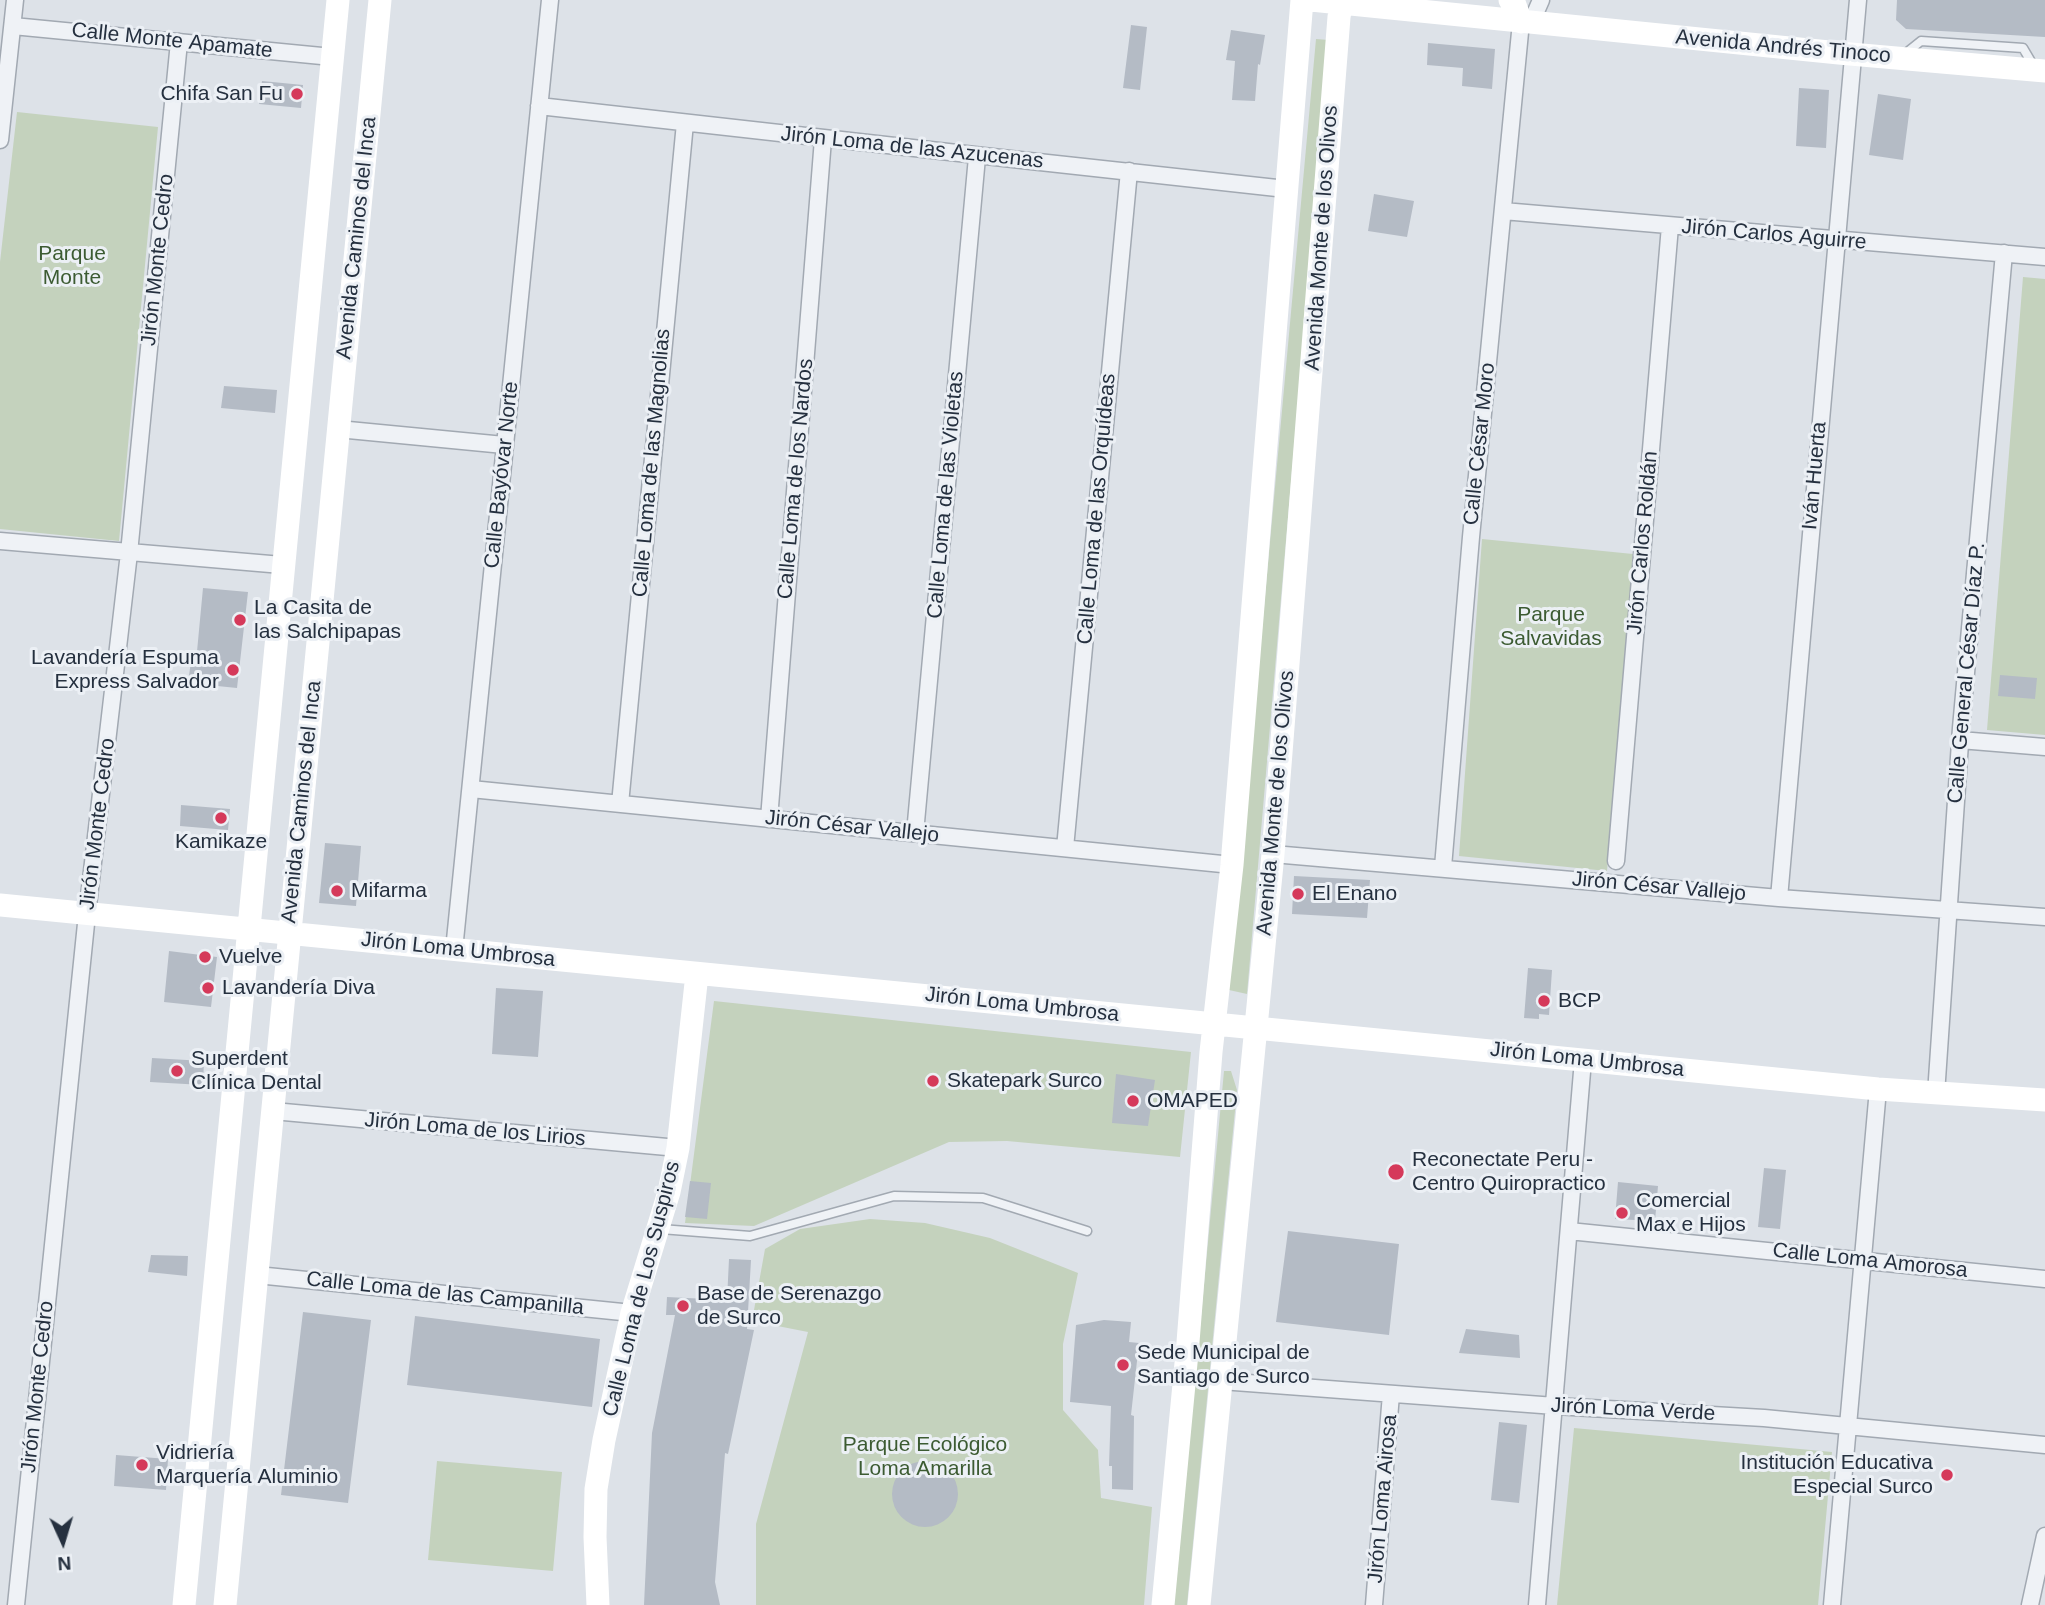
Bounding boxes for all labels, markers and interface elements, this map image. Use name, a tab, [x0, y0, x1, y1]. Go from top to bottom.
street label: Calle Monte Apamate	[70, 18, 274, 64]
street label: Avenida Andrés Tinoco	[1674, 25, 1892, 69]
place label: Chifa San Fu	[160, 81, 283, 107]
marker: Chifa San Fu	[289, 86, 305, 102]
street label: Avenida Monte de los Olivos	[1300, 105, 1344, 371]
street label: Avenida Caminos del Inca	[332, 116, 382, 360]
street label: Jirón Loma de las Azucenas	[779, 122, 1045, 174]
street label: Jirón Monte Cedro	[136, 173, 180, 347]
street label: Jirón Carlos Aguirre	[1680, 214, 1868, 256]
park label: Parque Monte	[38, 241, 106, 291]
street label: Calle Loma de las Magnolias	[628, 328, 676, 598]
street label: Calle Loma de los Nardos	[773, 358, 819, 600]
street label: Calle César Moro	[1459, 361, 1501, 527]
street label: Calle Loma de las Violetas	[923, 370, 969, 620]
street label: Calle Loma de las Orquídeas	[1073, 372, 1121, 646]
street label: Calle Bayóvar Norte	[480, 380, 524, 570]
street label: Iván Huerta	[1798, 421, 1832, 531]
street label: Jirón Carlos Roldán	[1622, 450, 1664, 636]
street label: Calle General César Díaz P.	[1943, 541, 1991, 805]
place label: La Casita de las Salchipapas	[254, 595, 401, 645]
park label: Parque Salvavidas	[1500, 602, 1602, 652]
marker: La Casita de las Salchipapas	[232, 612, 248, 628]
place label: Lavandería Espuma Express Salvador	[31, 645, 219, 695]
marker: Lavandería Espuma Express Salvador	[225, 662, 241, 678]
street label: Avenida Monte de los Olivos	[1252, 670, 1300, 936]
street label: Avenida Caminos del Inca	[277, 680, 327, 924]
street label: Jirón Monte Cedro	[75, 737, 121, 911]
street label: Jirón César Vallejo	[764, 805, 940, 849]
marker: Kamikaze	[213, 810, 229, 826]
place label: Kamikaze	[175, 829, 267, 855]
street label: Jirón César Vallejo	[1571, 867, 1747, 907]
place label: Mifarma	[351, 878, 427, 904]
place label: El Enano	[1312, 881, 1397, 907]
marker: Mifarma	[329, 883, 345, 899]
marker: El Enano	[1290, 886, 1306, 902]
street label: Jirón Loma Umbrosa	[360, 927, 556, 973]
place label: Vuelve	[219, 944, 282, 970]
marker: Vuelve	[197, 949, 213, 965]
place label: Lavandería Diva	[222, 975, 375, 1001]
marker: Lavandería Diva	[200, 980, 216, 996]
street label: Jirón Loma Umbrosa	[924, 982, 1120, 1028]
place label: BCP	[1558, 988, 1601, 1014]
marker: BCP	[1536, 993, 1552, 1009]
street label: Jirón Loma Umbrosa	[1489, 1037, 1685, 1083]
place label: Superdent Clínica Dental	[191, 1046, 322, 1096]
marker: Superdent Clínica Dental	[169, 1063, 185, 1079]
place label: Skatepark Surco	[947, 1068, 1102, 1094]
marker: Skatepark Surco	[925, 1073, 941, 1089]
place label: OMAPED	[1147, 1088, 1238, 1114]
marker: OMAPED	[1125, 1093, 1141, 1109]
street label: Jirón Loma de los Lirios	[363, 1108, 587, 1152]
place label: Reconectate Peru - Centro Quiropractico	[1412, 1147, 1606, 1197]
street label: Calle Loma de Los Suspiros	[598, 1159, 686, 1419]
marker: Reconectate Peru - Centro Quiropractico	[1386, 1162, 1406, 1182]
place label: Comercial Max e Hijos	[1636, 1188, 1746, 1238]
marker: Comercial Max e Hijos	[1614, 1205, 1630, 1221]
street label: Calle Loma Amorosa	[1771, 1238, 1969, 1284]
street label: Calle Loma de las Campanilla	[305, 1267, 585, 1321]
place label: Base de Serenazgo de Surco	[697, 1281, 881, 1331]
marker: Base de Serenazgo de Surco	[675, 1298, 691, 1314]
street label: Jirón Monte Cedro	[16, 1300, 60, 1474]
place label: Sede Municipal de Santiago de Surco	[1137, 1340, 1310, 1390]
marker: Sede Municipal de Santiago de Surco	[1115, 1357, 1131, 1373]
street label: Jirón Loma Verde	[1550, 1393, 1716, 1427]
street label: Jirón Loma Airosa	[1363, 1414, 1403, 1584]
park label: Parque Ecológico Loma Amarilla	[843, 1432, 1007, 1482]
place label: Vidriería Marquería Aluminio	[156, 1440, 338, 1490]
place label: Institución Educativa Especial Surco	[1740, 1450, 1933, 1500]
marker: Vidriería Marquería Aluminio	[134, 1457, 150, 1473]
marker: Institución Educativa Especial Surco	[1939, 1467, 1955, 1483]
north arrow	[28, 1507, 98, 1577]
text: N	[57, 1552, 72, 1574]

